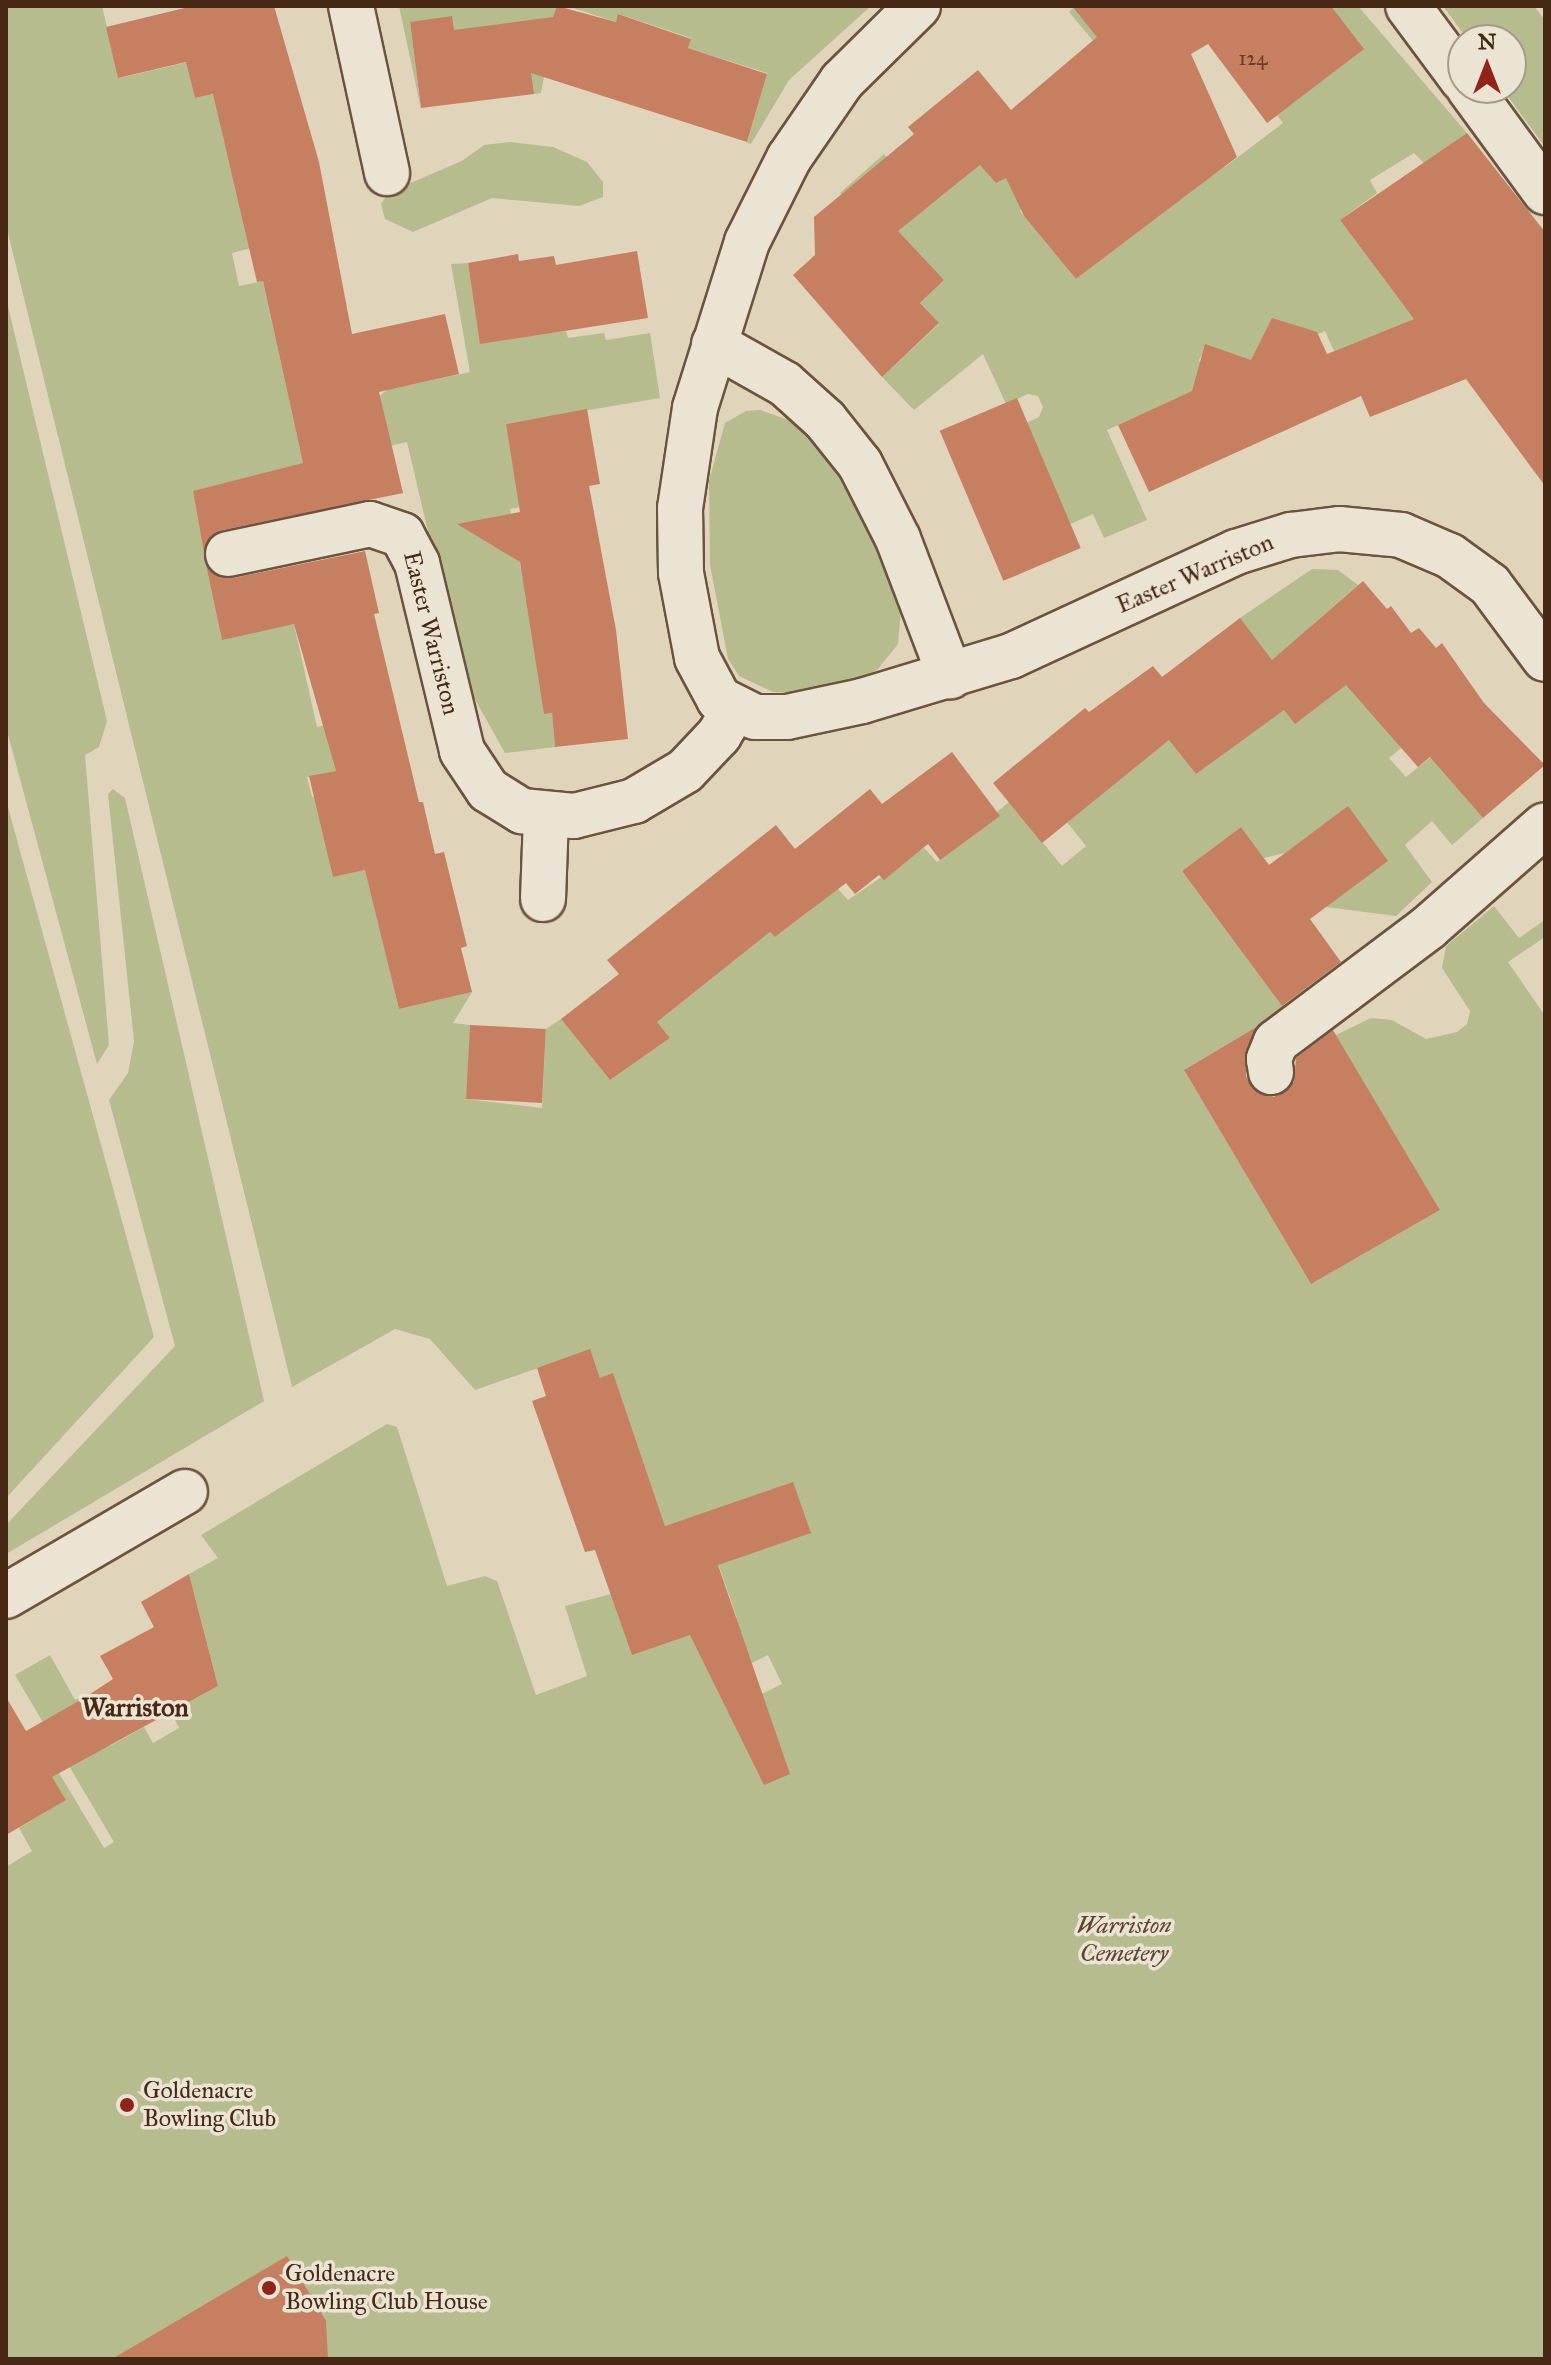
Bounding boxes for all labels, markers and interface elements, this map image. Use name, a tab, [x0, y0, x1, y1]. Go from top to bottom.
north arrow	[1447, 24, 1527, 104]
text: N	[1478, 28, 1496, 55]
house number: 124	[1239, 46, 1267, 70]
street label: Easter Warriston	[1112, 528, 1278, 620]
street label: Easter Warriston	[397, 548, 465, 718]
district label: Warriston	[81, 1692, 189, 1724]
park label: Warriston Cemetery	[1076, 1912, 1172, 1968]
place label: Goldenacre Bowling Club	[143, 2077, 276, 2133]
marker: Goldenacre Bowling Club	[118, 2096, 136, 2114]
place label: Goldenacre Bowling Club House	[285, 2260, 488, 2316]
marker: Goldenacre Bowling Club House	[260, 2279, 278, 2297]

